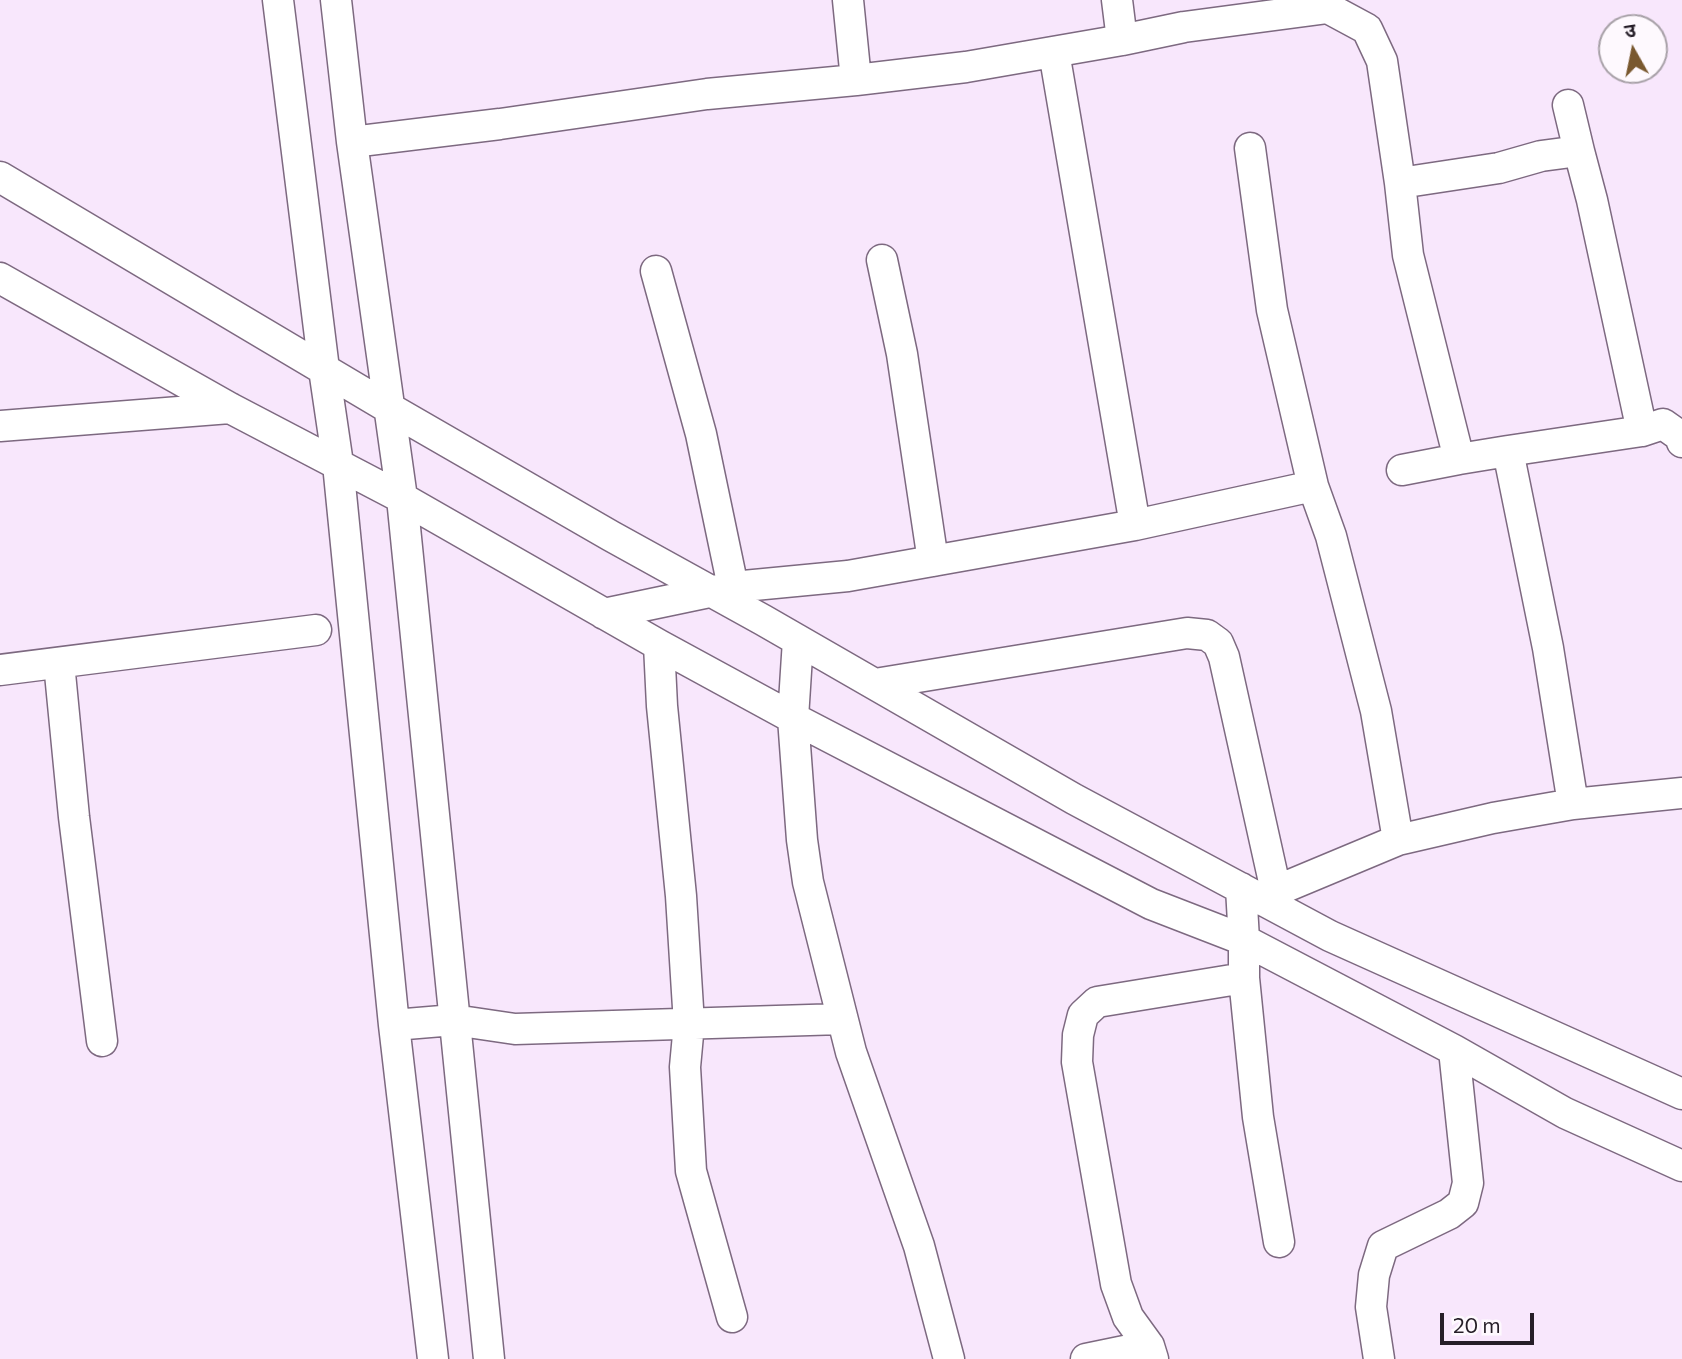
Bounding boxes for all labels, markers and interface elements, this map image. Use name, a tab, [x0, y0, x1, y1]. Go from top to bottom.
north arrow	[1598, 14, 1668, 84]
text: उ	[1623, 18, 1637, 42]
scale bar	[1444, 1300, 1538, 1344]
text: 20 m	[1453, 1312, 1501, 1337]

